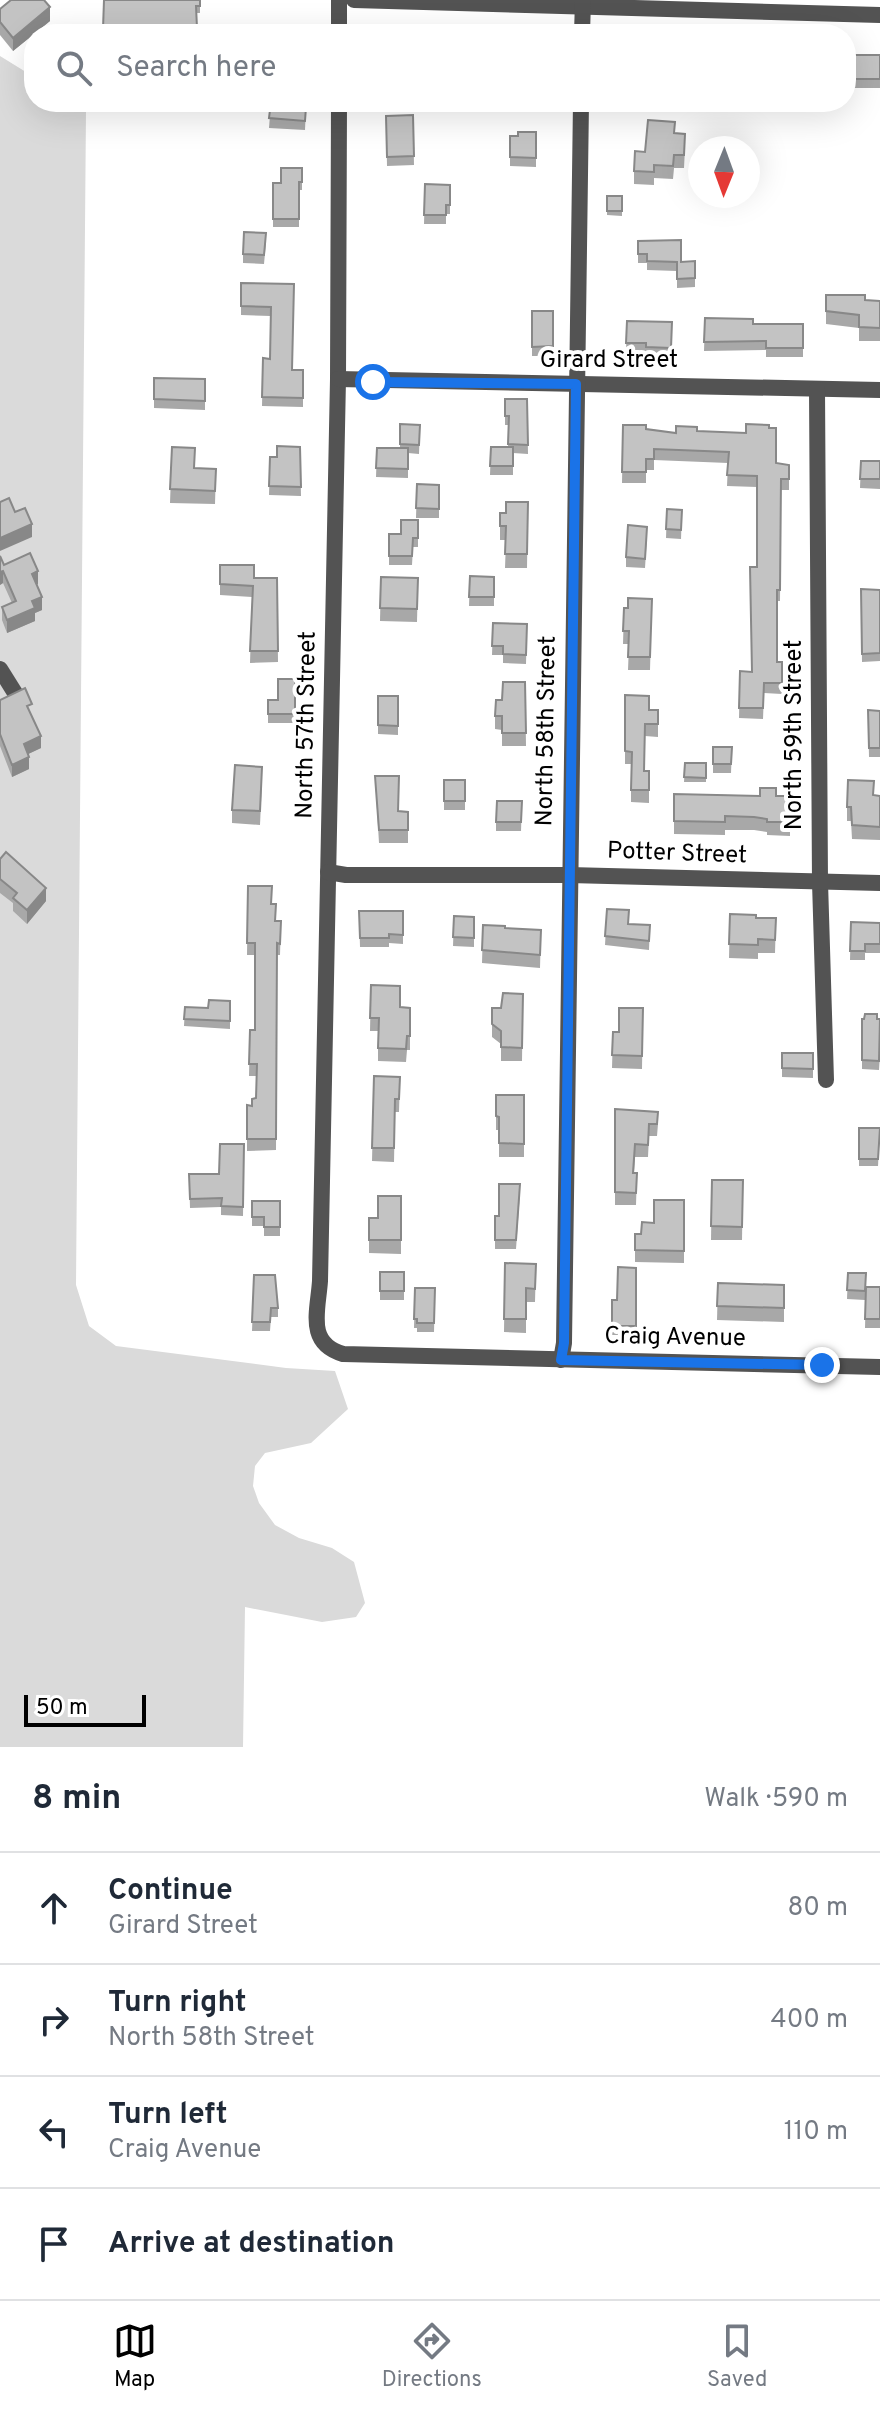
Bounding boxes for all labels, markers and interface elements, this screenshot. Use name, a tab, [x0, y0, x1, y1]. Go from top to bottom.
search box	[24, 24, 856, 112]
icon: search	[52, 46, 96, 90]
text: Search here	[116, 50, 276, 87]
north arrow	[688, 136, 760, 208]
street label: Girard Street	[540, 346, 678, 376]
route start	[355, 364, 391, 400]
street label: North 57th Street	[290, 631, 324, 819]
street label: North 58th Street	[530, 635, 564, 827]
street label: North 59th Street	[780, 640, 810, 830]
street label: Potter Street	[606, 837, 748, 871]
street label: Craig Avenue	[604, 1322, 746, 1354]
route end	[804, 1347, 840, 1383]
scale bar	[24, 1691, 146, 1727]
text: 50 m	[36, 1695, 88, 1722]
text: 8 min	[32, 1778, 121, 1821]
text: Walk · 590 m	[704, 1783, 848, 1816]
text: Continue	[108, 1873, 233, 1910]
icon: ahead	[32, 1886, 76, 1930]
text: 80 m	[788, 1892, 848, 1925]
text: Girard Street	[108, 1910, 258, 1943]
text: Turn right	[108, 1985, 246, 2022]
icon: right	[32, 1998, 76, 2042]
text: 400 m	[771, 2004, 848, 2037]
text: North 58th Street	[108, 2022, 315, 2055]
text: Turn left	[108, 2097, 228, 2134]
icon: left	[32, 2110, 76, 2154]
text: 110 m	[784, 2116, 848, 2149]
text: Craig Avenue	[108, 2134, 261, 2167]
icon: arrive	[32, 2222, 76, 2266]
text: Arrive at destination	[108, 2226, 394, 2263]
tab: Map	[113, 2319, 157, 2394]
tab: Directions	[382, 2319, 482, 2394]
tab: Saved	[707, 2319, 767, 2394]

